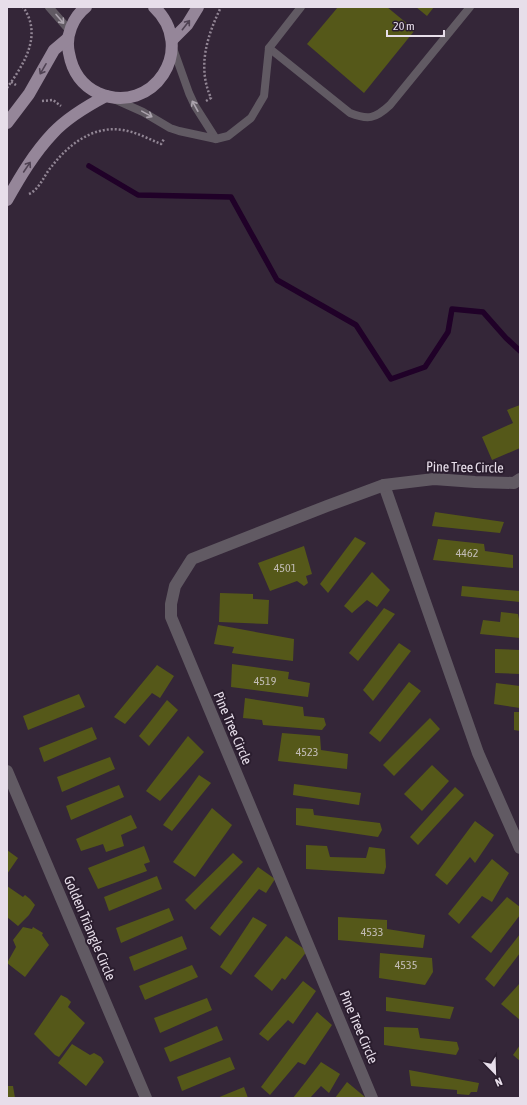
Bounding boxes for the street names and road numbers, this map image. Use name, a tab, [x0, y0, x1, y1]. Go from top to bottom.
street label: Pine Tree Circle	[426, 458, 504, 476]
street label: Pine Tree Circle	[210, 689, 256, 767]
street label: Golden Triangle Circle	[61, 873, 119, 983]
street label: Pine Tree Circle	[336, 988, 382, 1066]

